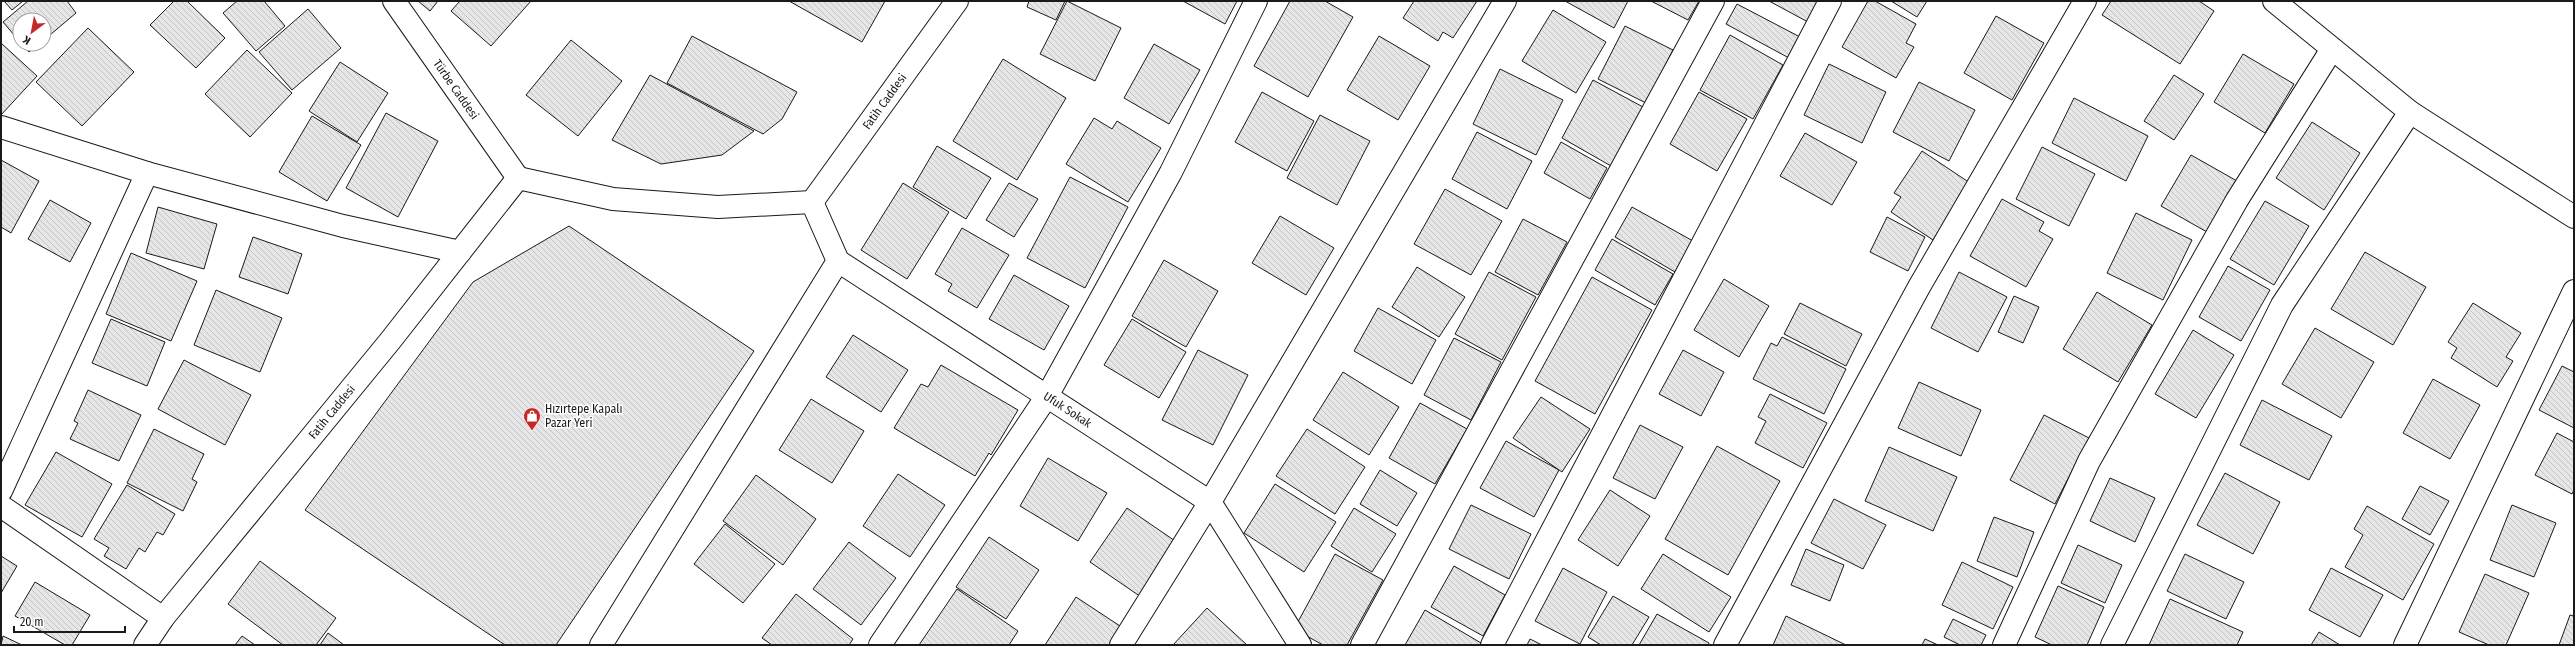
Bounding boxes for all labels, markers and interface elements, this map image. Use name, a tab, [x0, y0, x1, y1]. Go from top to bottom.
north arrow	[12, 12, 52, 52]
text: K	[20, 33, 33, 47]
street label: Türbe Caddesi	[430, 57, 482, 122]
street label: Fatih Caddesi	[860, 71, 909, 132]
street label: Fatih Caddesi	[306, 382, 358, 442]
street label: Ufuk Sokak	[1041, 389, 1095, 431]
place label: Hızırtepe Kapalı Pazar Yeri	[545, 402, 622, 430]
shop icon: Hızırtepe Kapalı Pazar Yeri	[522, 406, 542, 431]
scale bar	[14, 608, 125, 634]
text: 20 m	[20, 615, 44, 629]

